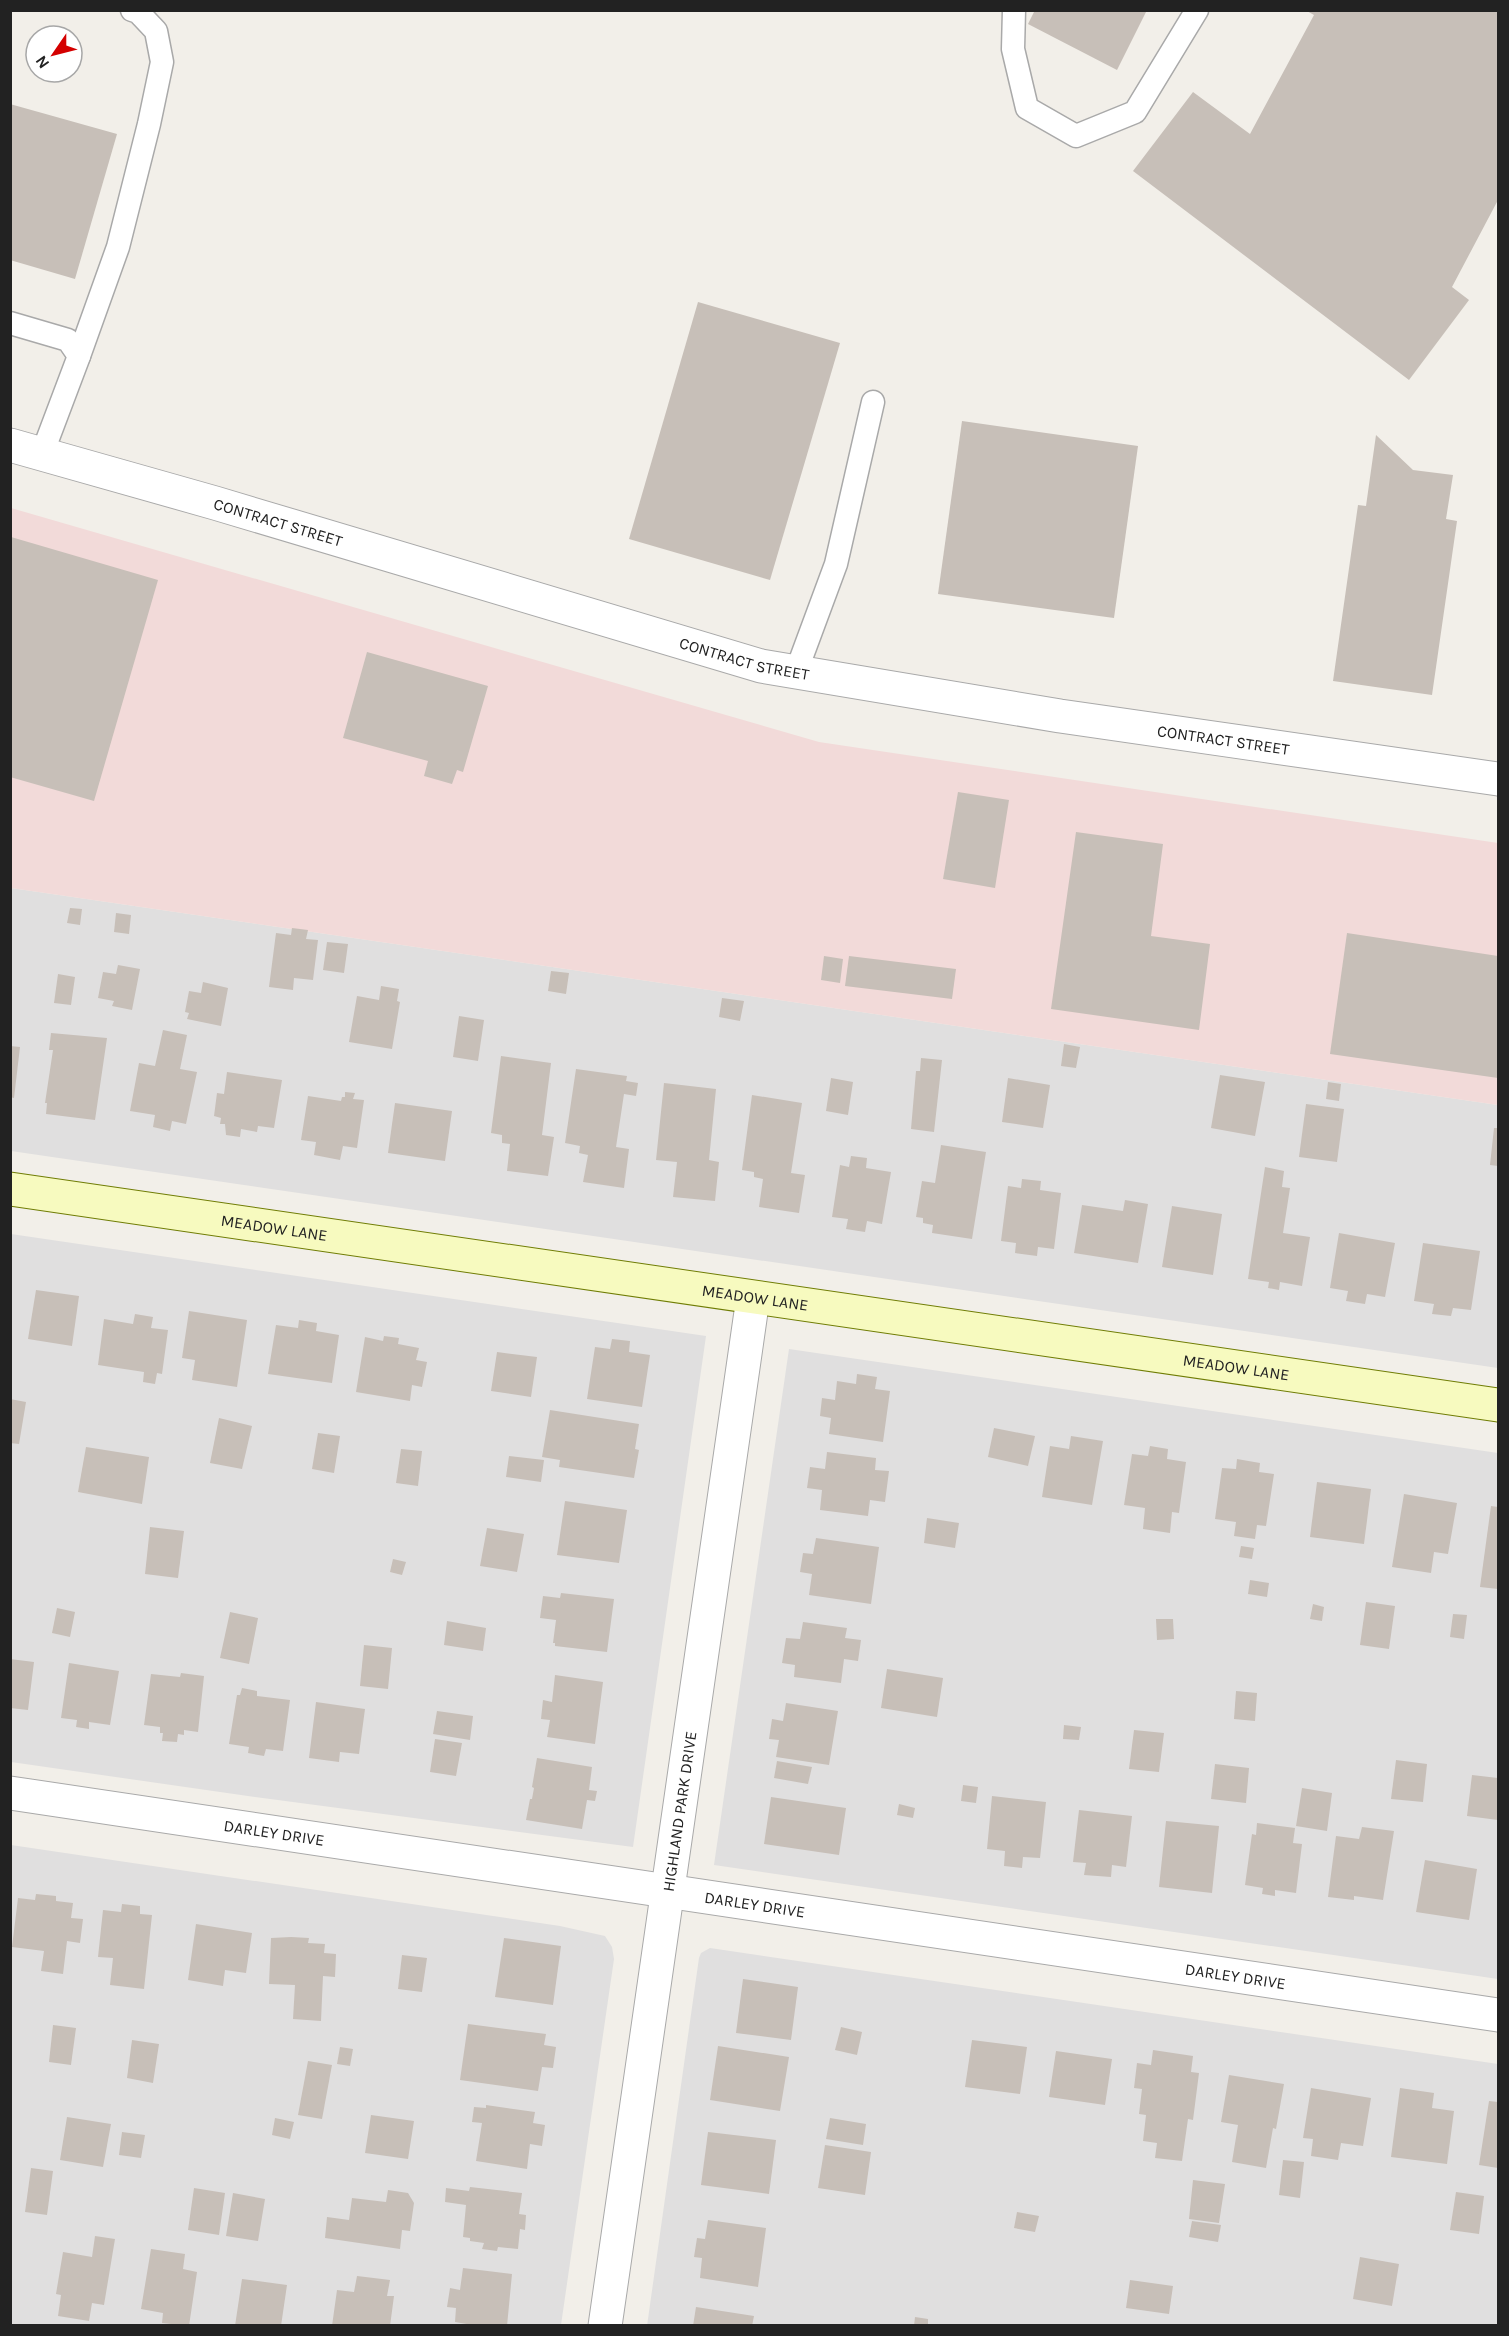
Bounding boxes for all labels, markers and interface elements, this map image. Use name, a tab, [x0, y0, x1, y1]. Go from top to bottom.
north arrow	[24, 24, 84, 84]
text: N	[31, 52, 53, 72]
street label: CONTRACT STREET	[212, 494, 345, 550]
street label: CONTRACT STREET	[677, 633, 811, 683]
street label: CONTRACT STREET	[1156, 721, 1291, 758]
street label: MEADOW LANE	[220, 1210, 329, 1244]
street label: MEADOW LANE	[701, 1280, 810, 1314]
street label: MEADOW LANE	[1182, 1350, 1291, 1384]
street label: HIGHLAND PARK DRIVE	[658, 1730, 700, 1893]
street label: DARLEY DRIVE	[222, 1816, 326, 1849]
street label: DARLEY DRIVE	[703, 1887, 806, 1921]
street label: DARLEY DRIVE	[1184, 1959, 1287, 1993]

